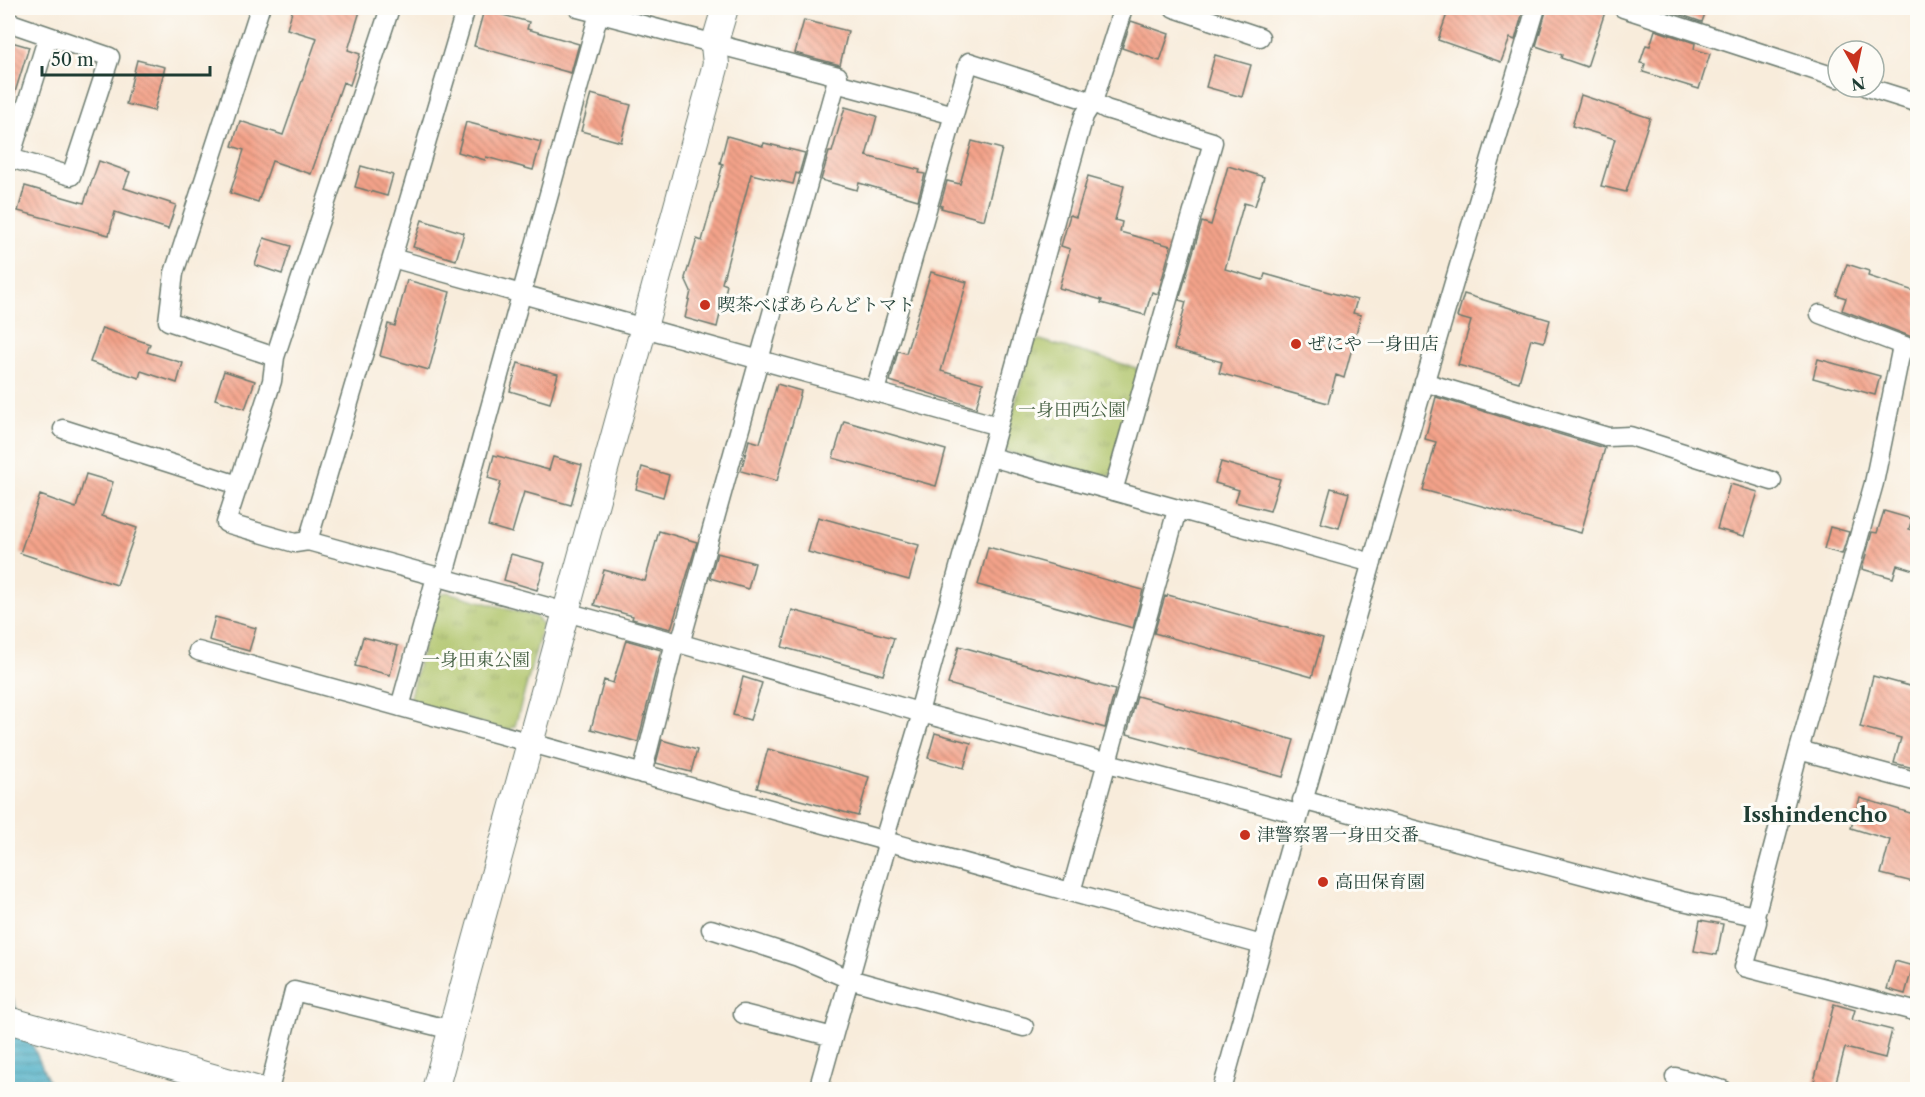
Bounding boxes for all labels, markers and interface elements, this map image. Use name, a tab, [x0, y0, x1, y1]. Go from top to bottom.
scale bar	[42, 39, 210, 77]
north arrow	[1826, 39, 1886, 99]
text: 50 m	[51, 49, 94, 71]
text: N	[1850, 73, 1867, 95]
place label: 喫茶べぱあらんどトマト	[717, 294, 915, 316]
marker: 喫茶べぱあらんどトマト	[698, 298, 712, 312]
place label: ぜにや 一身田店	[1308, 333, 1439, 355]
marker: ぜにや 一身田店	[1289, 337, 1303, 351]
park label: 一身田西公園	[1018, 399, 1126, 421]
park label: 一身田東公園	[422, 649, 530, 671]
district label: Isshindencho	[1743, 802, 1887, 827]
place label: 津警察署一身田交番	[1257, 824, 1419, 846]
marker: 津警察署一身田交番	[1238, 828, 1252, 842]
place label: 高田保育園	[1335, 871, 1425, 893]
marker: 高田保育園	[1316, 875, 1330, 889]

